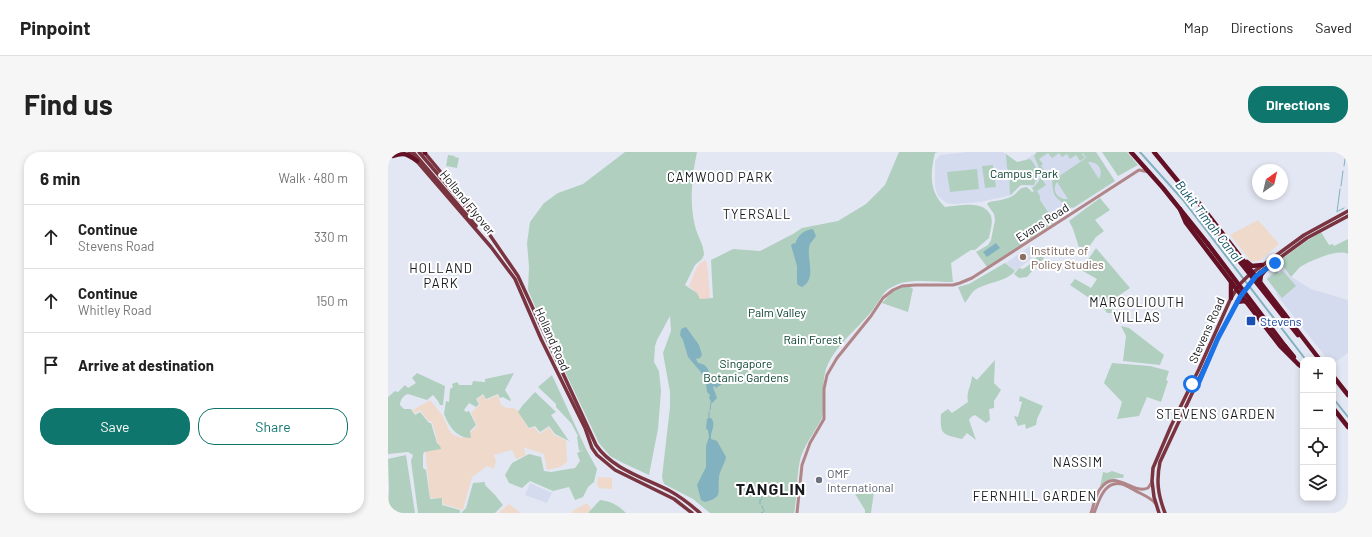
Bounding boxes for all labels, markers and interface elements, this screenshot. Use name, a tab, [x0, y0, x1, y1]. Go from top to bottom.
text: Pinpoint	[20, 16, 90, 39]
text: Map	[1184, 19, 1209, 36]
text: Directions	[1231, 19, 1293, 36]
text: Saved	[1315, 19, 1352, 36]
button: Directions	[1248, 86, 1348, 123]
text: Find us	[24, 87, 113, 121]
north arrow	[1252, 164, 1288, 200]
park label: Campus Park	[990, 166, 1058, 180]
street label: Holland Flyover	[438, 167, 499, 238]
text: 6 min	[40, 168, 80, 188]
district label: CAMWOOD PARK	[667, 169, 773, 185]
text: Walk · 480 m	[278, 170, 348, 186]
water label: Bukit Timah Canal	[1172, 177, 1246, 265]
street label: Evans Road	[1013, 200, 1071, 244]
district label: TYERSALL	[723, 206, 791, 222]
text: Continue	[78, 220, 138, 238]
icon: ahead	[40, 226, 62, 248]
text: 330 m	[314, 229, 348, 245]
text: Stevens Road	[78, 238, 154, 254]
place label: Institute of Policy Studies	[1031, 243, 1104, 271]
marker: Institute of Policy Studies	[1018, 252, 1028, 262]
route end	[1266, 254, 1284, 272]
district label: HOLLAND PARK	[409, 260, 473, 291]
text: Continue	[78, 284, 138, 302]
icon: ahead	[40, 290, 62, 312]
text: 150 m	[316, 293, 348, 309]
district label: MARGOLIOUTH VILLAS	[1089, 294, 1185, 325]
street label: Stevens Road	[1185, 295, 1227, 365]
text: Whitley Road	[78, 302, 152, 318]
street label: Holland Road	[533, 305, 573, 373]
park label: Palm Valley	[748, 305, 807, 319]
place label: Stevens	[1260, 314, 1302, 328]
marker: Stevens	[1245, 315, 1257, 327]
park label: Rain Forest	[783, 332, 843, 346]
icon: arrive	[40, 354, 62, 376]
text: Arrive at destination	[78, 356, 214, 374]
park label: Singapore Botanic Gardens	[703, 356, 789, 384]
map controls	[1300, 357, 1336, 501]
button: +	[1300, 357, 1336, 393]
route start	[1183, 375, 1201, 393]
button: −	[1300, 393, 1336, 429]
district label: STEVENS GARDEN	[1156, 406, 1276, 422]
button: Save	[40, 408, 190, 445]
button: Share	[198, 408, 348, 445]
button: locate	[1300, 429, 1336, 465]
district label: NASSIM	[1053, 454, 1103, 470]
button: layers	[1300, 465, 1336, 501]
place label: OMF International	[827, 466, 893, 494]
marker: OMF International	[814, 475, 824, 485]
district label: TANGLIN	[736, 479, 806, 498]
district label: FERNHILL GARDEN	[973, 488, 1097, 504]

